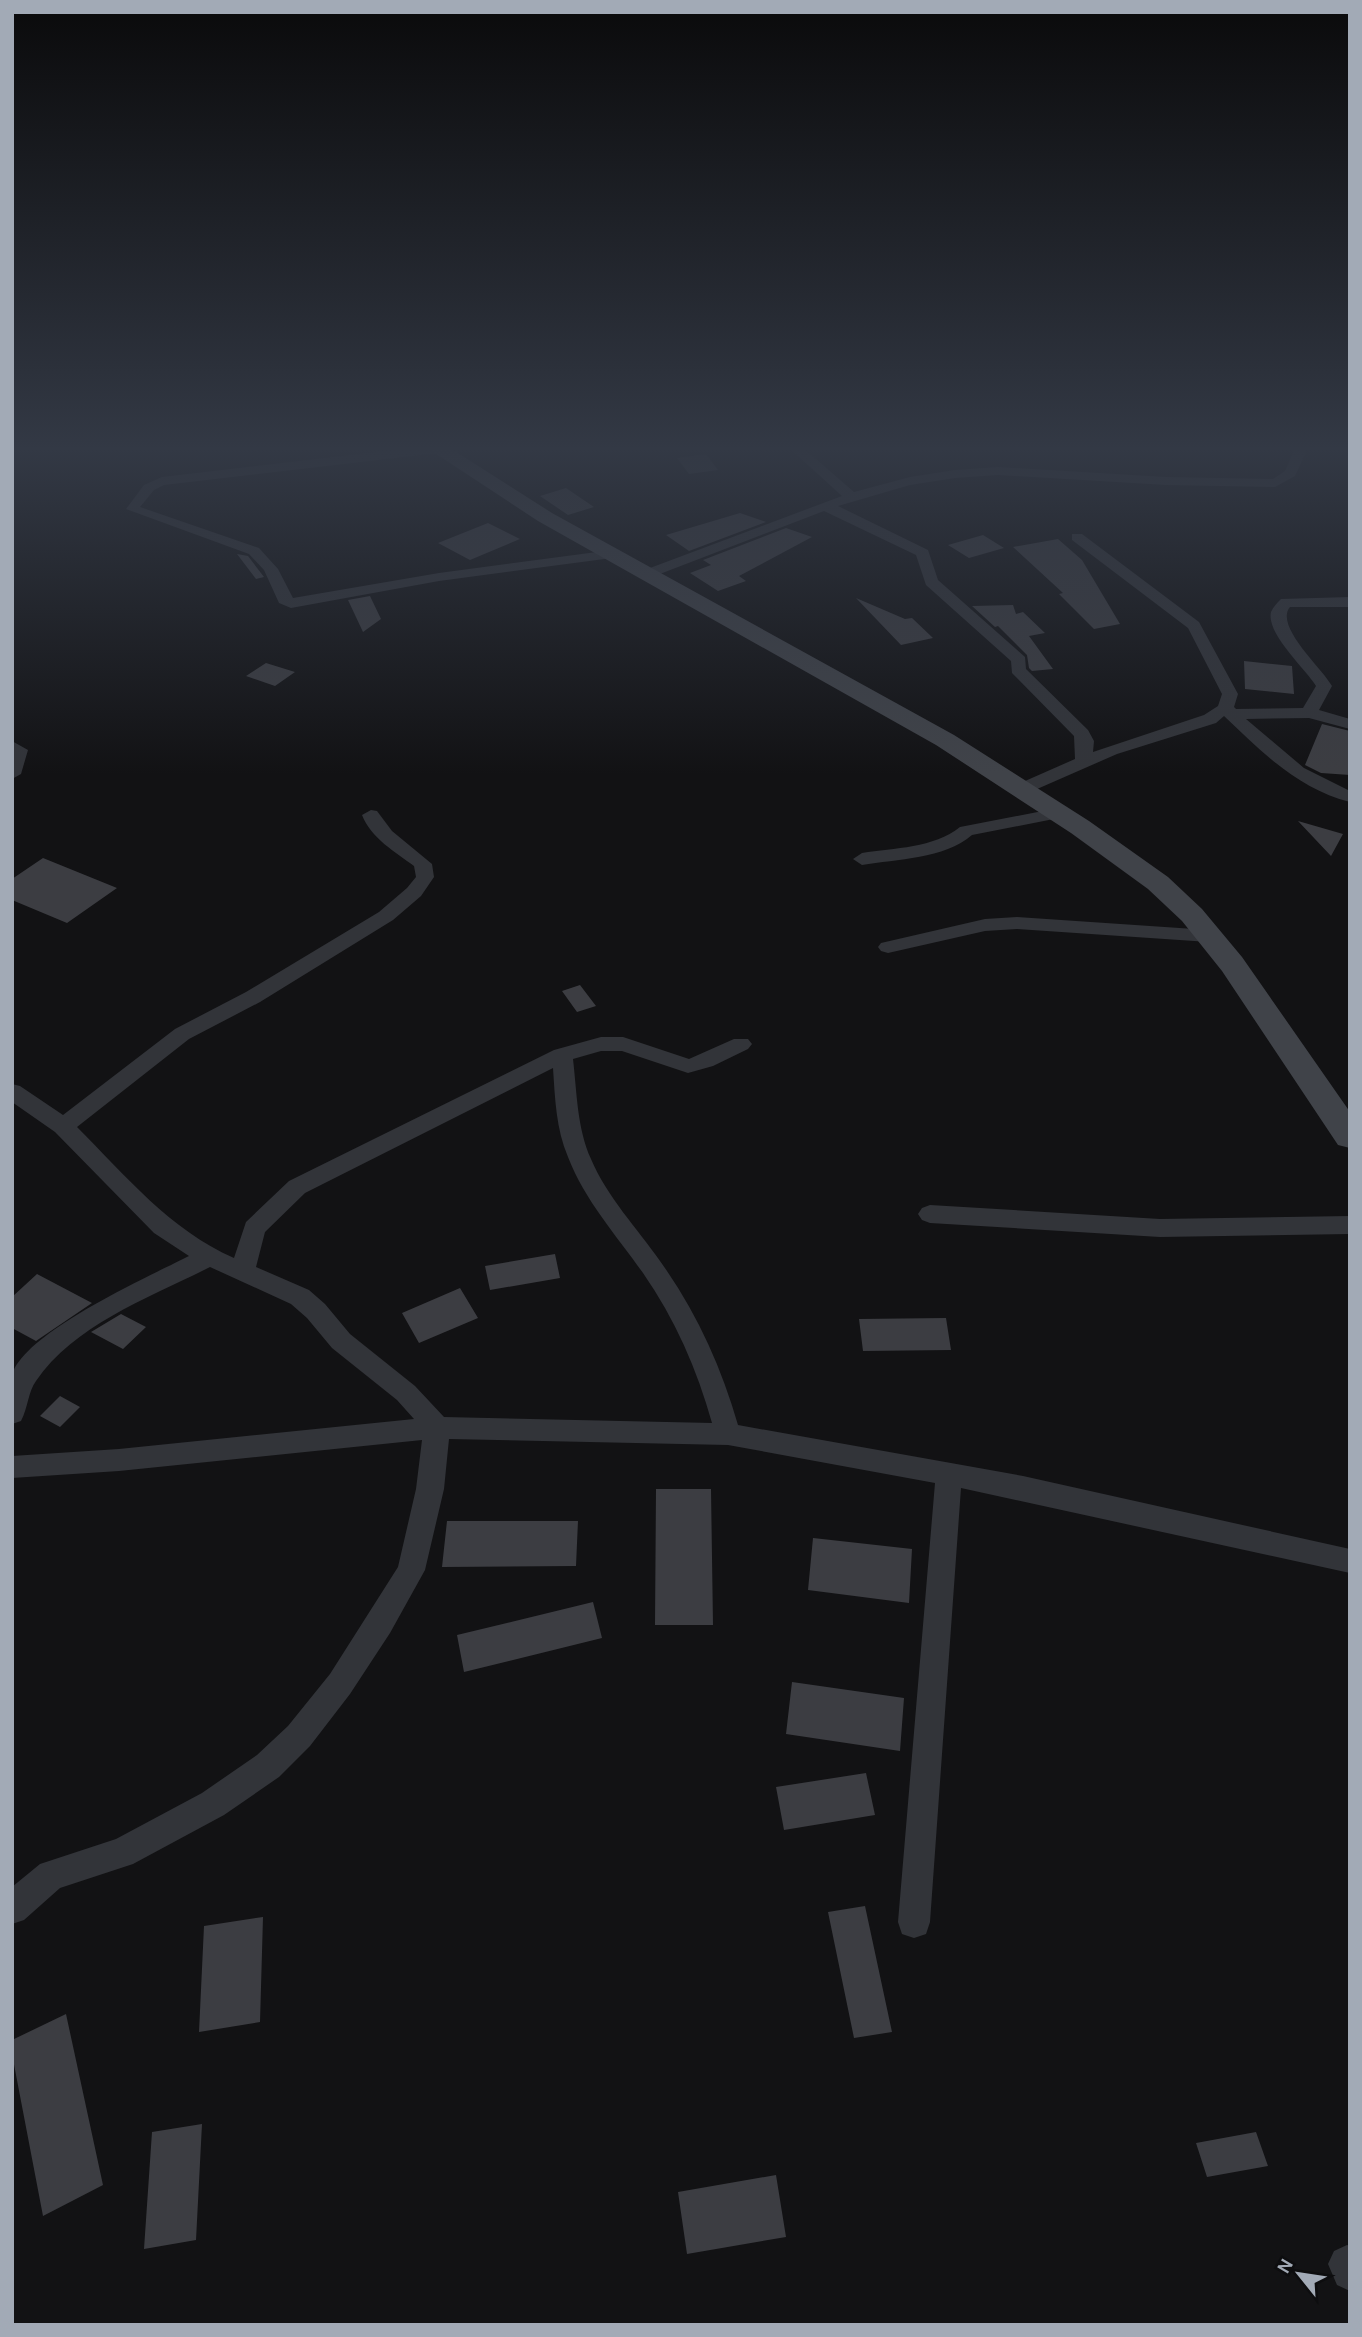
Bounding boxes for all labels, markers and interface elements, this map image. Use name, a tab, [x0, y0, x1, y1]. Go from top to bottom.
north arrow	[1264, 2239, 1334, 2309]
text: N	[1272, 2255, 1298, 2277]

